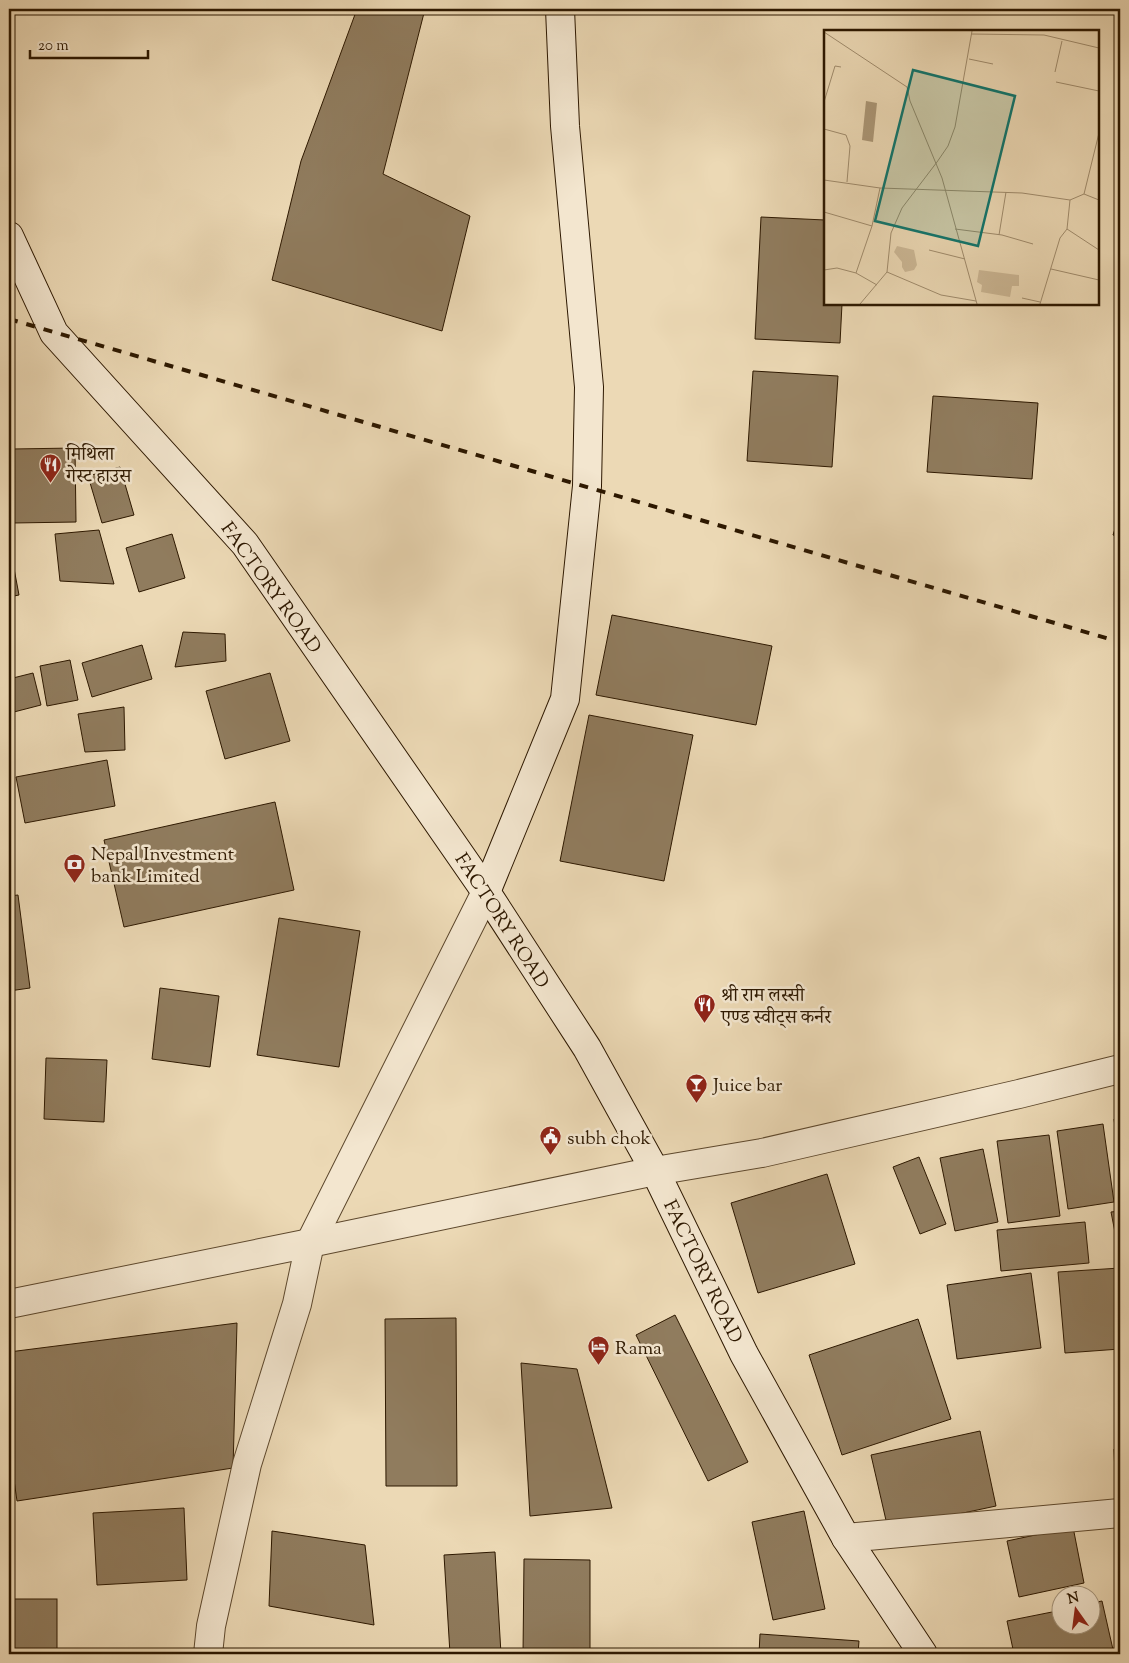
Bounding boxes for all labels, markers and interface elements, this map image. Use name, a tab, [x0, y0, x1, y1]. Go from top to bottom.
scale bar	[30, 28, 148, 60]
inset map	[824, 30, 1099, 305]
text: 20 m	[38, 36, 69, 57]
place label: मिथिला गेस्ट हाउस	[65, 442, 133, 491]
restaurant icon: मिथिला गेस्ट हाउस	[38, 452, 62, 483]
street label: FACTORY ROAD	[213, 517, 327, 660]
place label: Nepal Investment bank Limited	[91, 842, 235, 891]
street label: FACTORY ROAD	[447, 848, 555, 994]
bank icon: Nepal Investment bank Limited	[63, 852, 87, 883]
place label: श्री राम लस्सी एण्ड स्वीट्स कर्नर	[720, 983, 832, 1032]
restaurant icon: श्री राम लस्सी एण्ड स्वीट्स कर्नर	[693, 993, 717, 1024]
bar icon: Juice bar	[685, 1072, 709, 1103]
place label: Juice bar	[712, 1073, 782, 1100]
public building icon: subh chok	[539, 1125, 563, 1156]
place label: subh chok	[567, 1126, 651, 1153]
street label: FACTORY ROAD	[655, 1196, 748, 1348]
hotel icon: Rama	[587, 1335, 611, 1366]
place label: Rama	[615, 1336, 662, 1363]
north arrow	[1052, 1586, 1102, 1636]
text: N	[1065, 1588, 1081, 1610]

